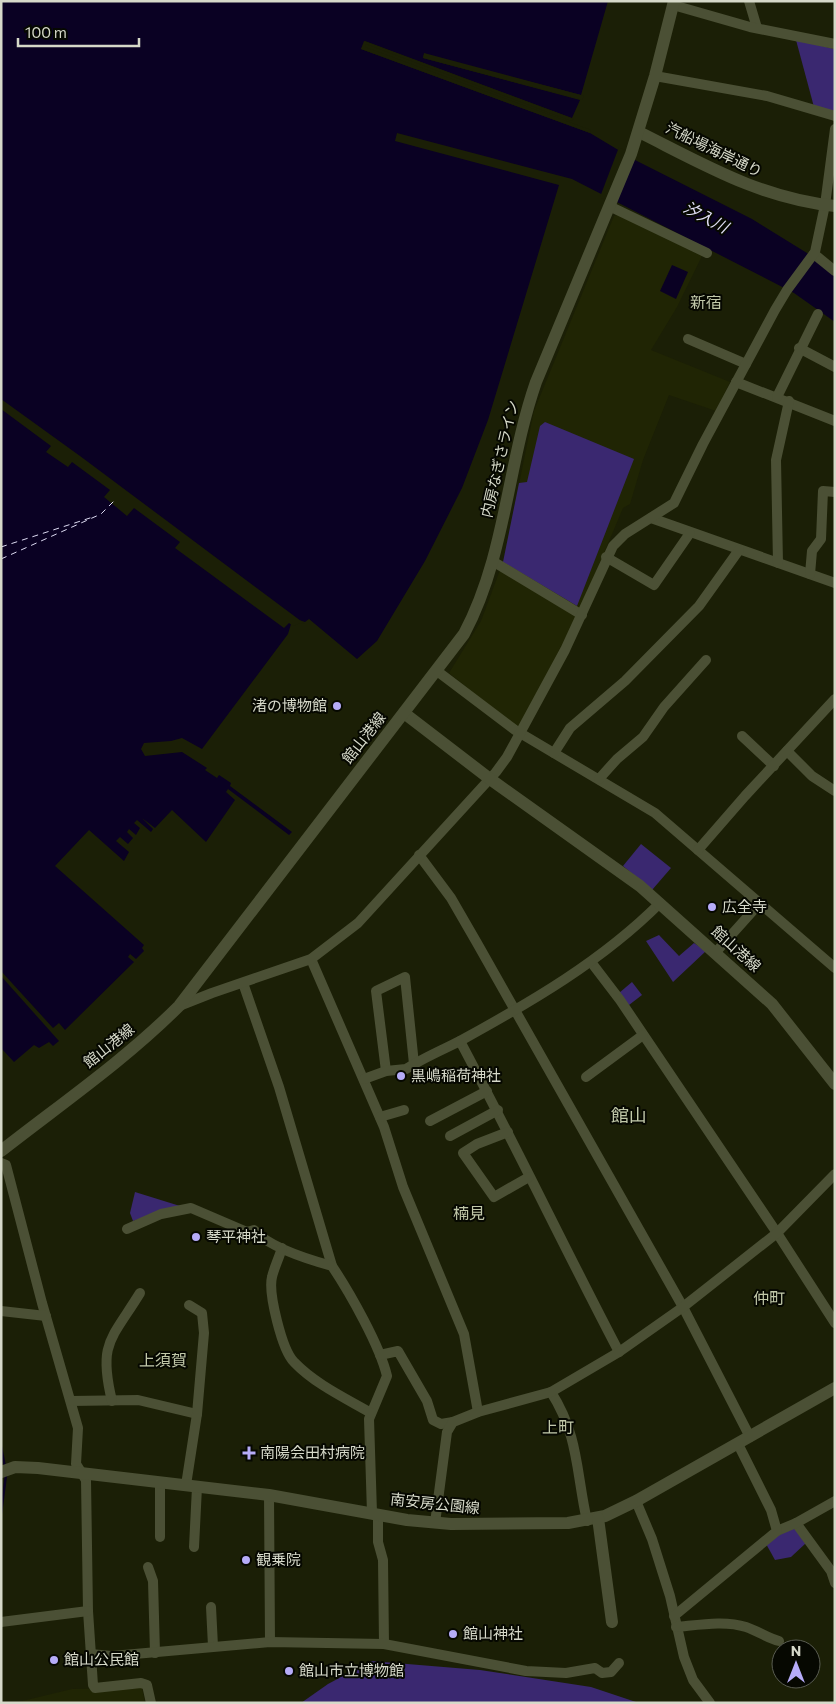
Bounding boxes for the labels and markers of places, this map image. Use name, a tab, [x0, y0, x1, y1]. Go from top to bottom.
place label: 渚の博物館	[252, 696, 327, 714]
marker: 渚の博物館	[331, 700, 343, 712]
place label: 広全寺	[722, 897, 767, 915]
marker: 広全寺	[706, 901, 718, 913]
place label: 黒嶋稲荷神社	[411, 1066, 501, 1084]
marker: 黒嶋稲荷神社	[395, 1070, 407, 1082]
place label: 琴平神社	[206, 1227, 266, 1245]
marker: 琴平神社	[190, 1231, 202, 1243]
place label: 南陽会田村病院	[260, 1443, 365, 1461]
marker: 南陽会田村病院	[242, 1446, 256, 1460]
place label: 観乗院	[256, 1550, 301, 1568]
marker: 観乗院	[240, 1554, 252, 1566]
place label: 館山神社	[463, 1624, 523, 1642]
marker: 館山神社	[447, 1628, 459, 1640]
place label: 館山公民館	[64, 1650, 139, 1668]
marker: 館山公民館	[48, 1654, 60, 1666]
place label: 館山市立博物館	[299, 1661, 404, 1679]
marker: 館山市立博物館	[283, 1665, 295, 1677]

